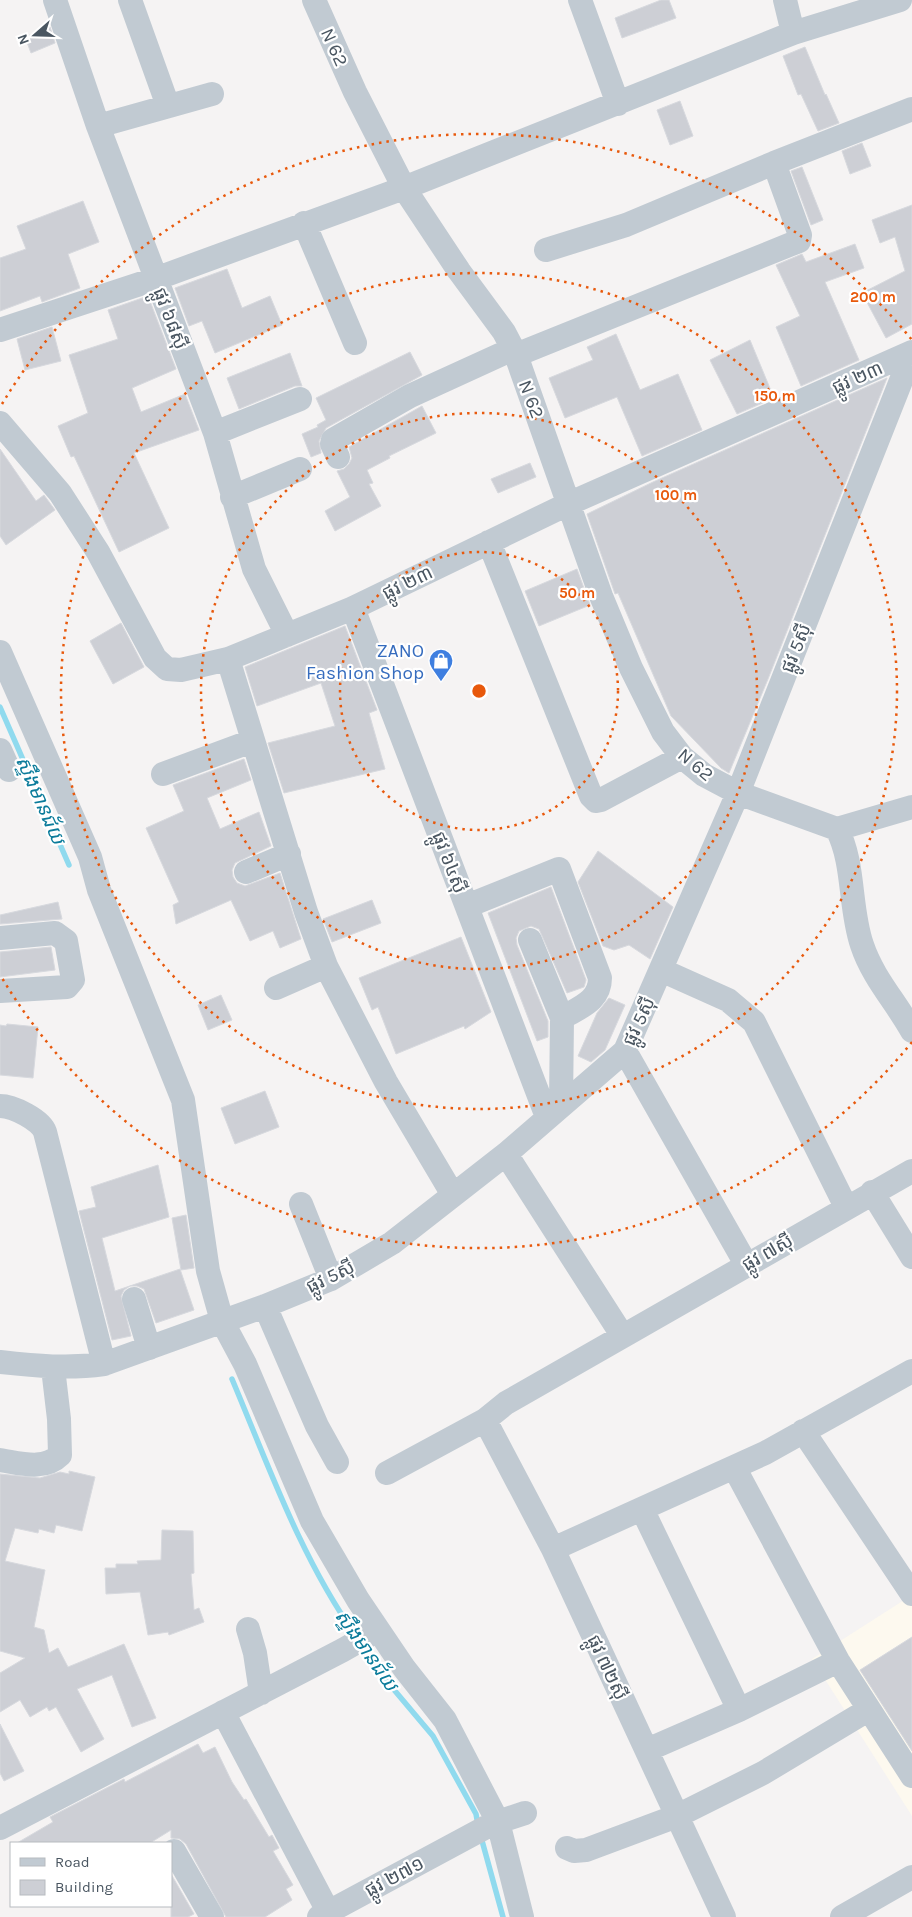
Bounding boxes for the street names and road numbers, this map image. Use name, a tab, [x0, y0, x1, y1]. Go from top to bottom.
street label: N 62	[316, 25, 352, 70]
street label: ផ្លូវ ៦៨ស៊ី	[143, 284, 192, 354]
street label: ផ្លូវ ២៣	[829, 357, 889, 404]
street label: N 62	[514, 377, 548, 422]
street label: ផ្លូវ ២៣	[379, 561, 439, 610]
street label: ផ្លូវ 5ស៊ី	[776, 621, 821, 678]
street label: N 62	[673, 744, 718, 786]
street label: ផ្លូវ ៦៤ស៊ី	[422, 828, 471, 898]
street label: ផ្លូវ 5ស៊ី	[618, 994, 665, 1052]
street label: ផ្លូវ ៧ស៊ី	[738, 1230, 800, 1281]
street label: ផ្លូវ 5ស៊ី	[303, 1256, 361, 1303]
street label: ផ្លូវ ៧២ស៊ី	[577, 1631, 632, 1706]
street label: ផ្លូវ ២៧១	[361, 1852, 431, 1907]

